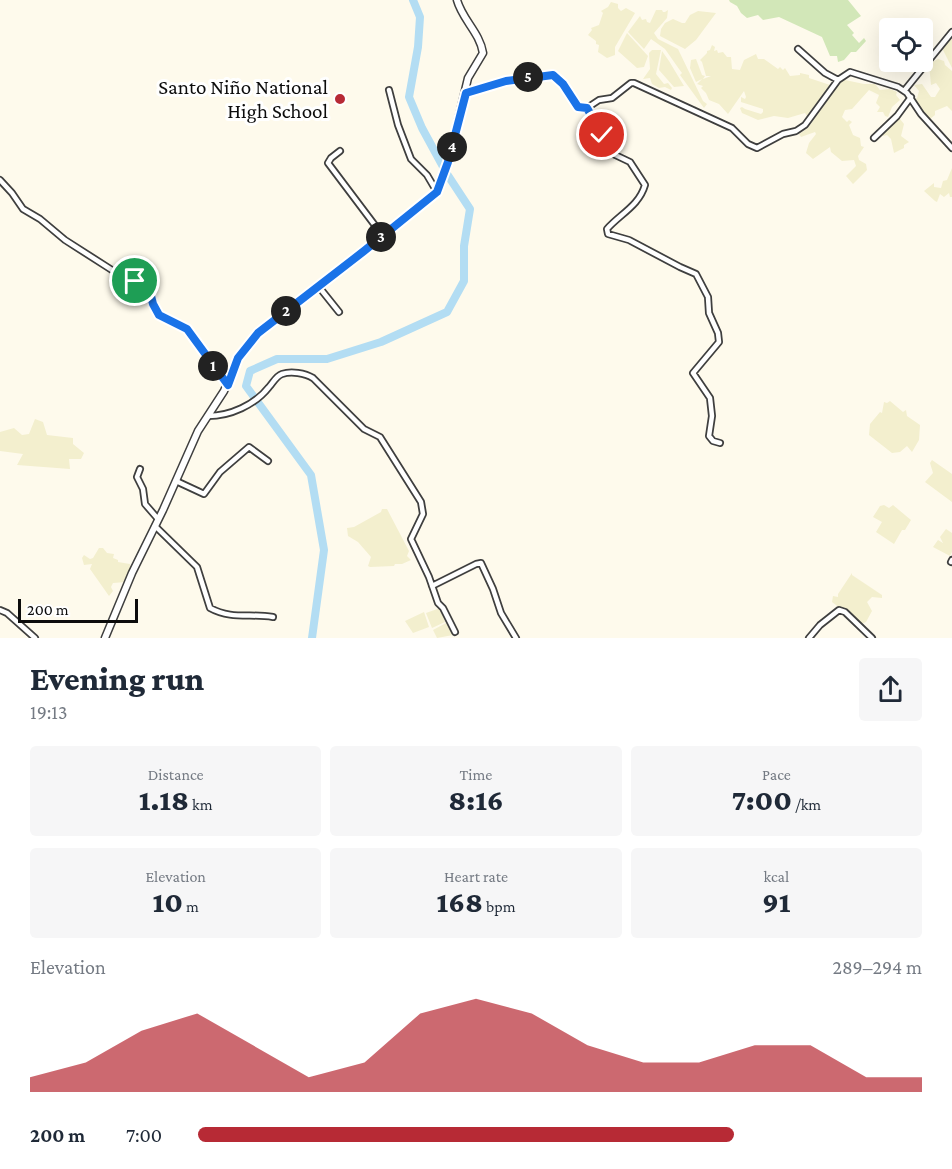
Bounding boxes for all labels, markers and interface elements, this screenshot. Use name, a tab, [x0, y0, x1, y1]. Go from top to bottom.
map controls	[879, 18, 933, 72]
button: locate	[879, 18, 933, 72]
pin: 5	[513, 62, 543, 92]
text: 5	[524, 68, 532, 85]
place label: Santo Niño National High School	[158, 75, 328, 123]
marker: Santo Niño National High School	[333, 92, 347, 106]
pin	[576, 109, 627, 160]
icon: check	[585, 118, 618, 151]
pin: 4	[437, 132, 467, 162]
text: 4	[448, 138, 456, 155]
pin: 3	[366, 222, 396, 252]
text: 3	[377, 228, 385, 245]
pin	[109, 255, 160, 306]
icon: arrive	[118, 264, 151, 297]
pin: 2	[271, 296, 301, 326]
text: 2	[282, 302, 290, 319]
pin: 1	[198, 351, 228, 381]
text: 1	[210, 357, 216, 374]
scale bar	[18, 596, 138, 624]
text: 200 m	[27, 601, 69, 618]
button: share	[859, 658, 922, 721]
text: Evening run	[30, 660, 204, 697]
text: 19:13	[30, 701, 68, 723]
text: Distance	[148, 766, 204, 783]
text: Time	[460, 766, 492, 783]
text: Pace	[762, 766, 791, 783]
text: 1.18	[139, 783, 189, 816]
text: 8:16	[448, 783, 504, 816]
text: 7:00	[731, 783, 792, 816]
text: km	[189, 796, 213, 813]
text: /km	[792, 796, 821, 813]
text: Elevation	[145, 868, 206, 885]
text: Heart rate	[444, 868, 508, 885]
text: kcal	[763, 868, 789, 885]
text: 10	[153, 885, 183, 918]
text: 168	[436, 885, 483, 918]
text: 91	[762, 885, 791, 918]
text: m	[183, 898, 199, 915]
text: bpm	[483, 898, 515, 915]
text: Elevation	[30, 956, 106, 978]
text: 289–294 m	[832, 956, 922, 978]
text: 200 m	[30, 1124, 85, 1146]
text: 7:00	[126, 1124, 162, 1146]

